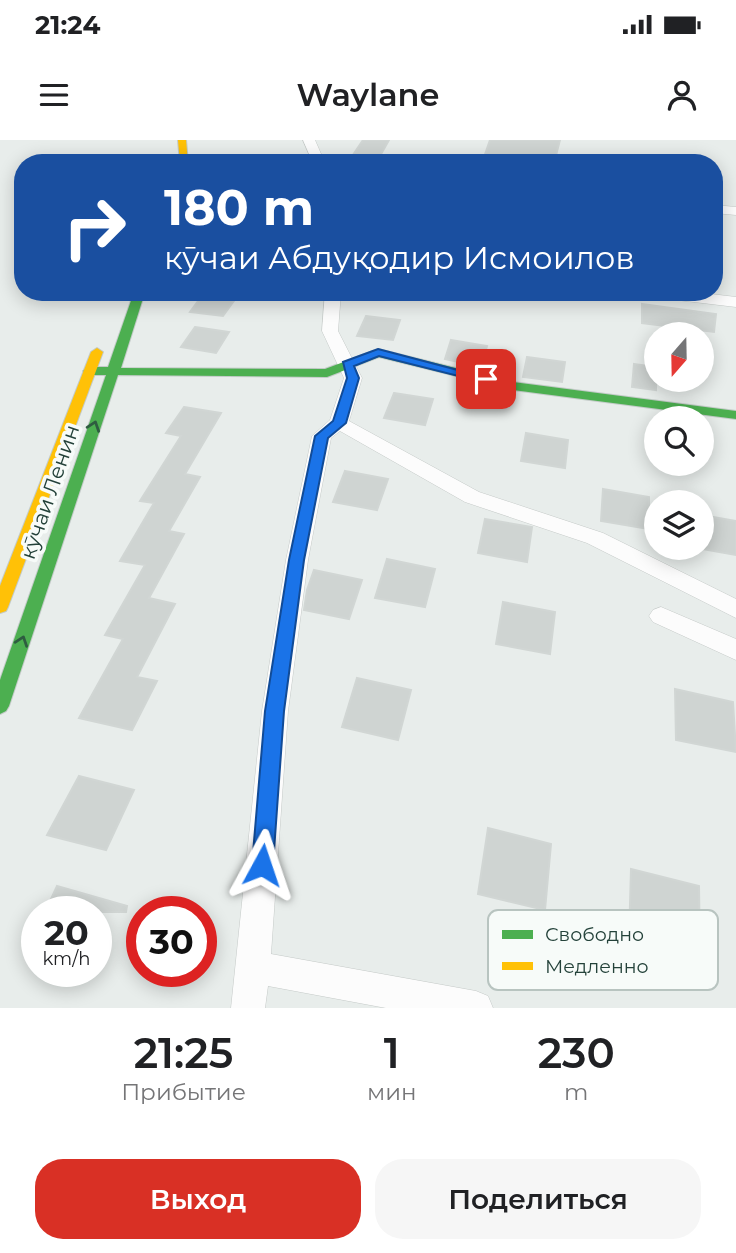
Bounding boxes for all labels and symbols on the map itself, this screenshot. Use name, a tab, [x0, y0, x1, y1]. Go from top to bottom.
north arrow	[644, 322, 714, 392]
pin	[456, 349, 516, 409]
one-way arrow	[86, 420, 101, 432]
street label: кӯчаи Ленин	[15, 421, 84, 562]
one-way arrow	[14, 636, 28, 648]
position arrow	[225, 828, 299, 902]
speed limit sign: 30	[126, 896, 217, 987]
legend	[488, 910, 718, 990]
text: Свободно	[545, 923, 644, 946]
text: Медленно	[545, 955, 649, 978]

